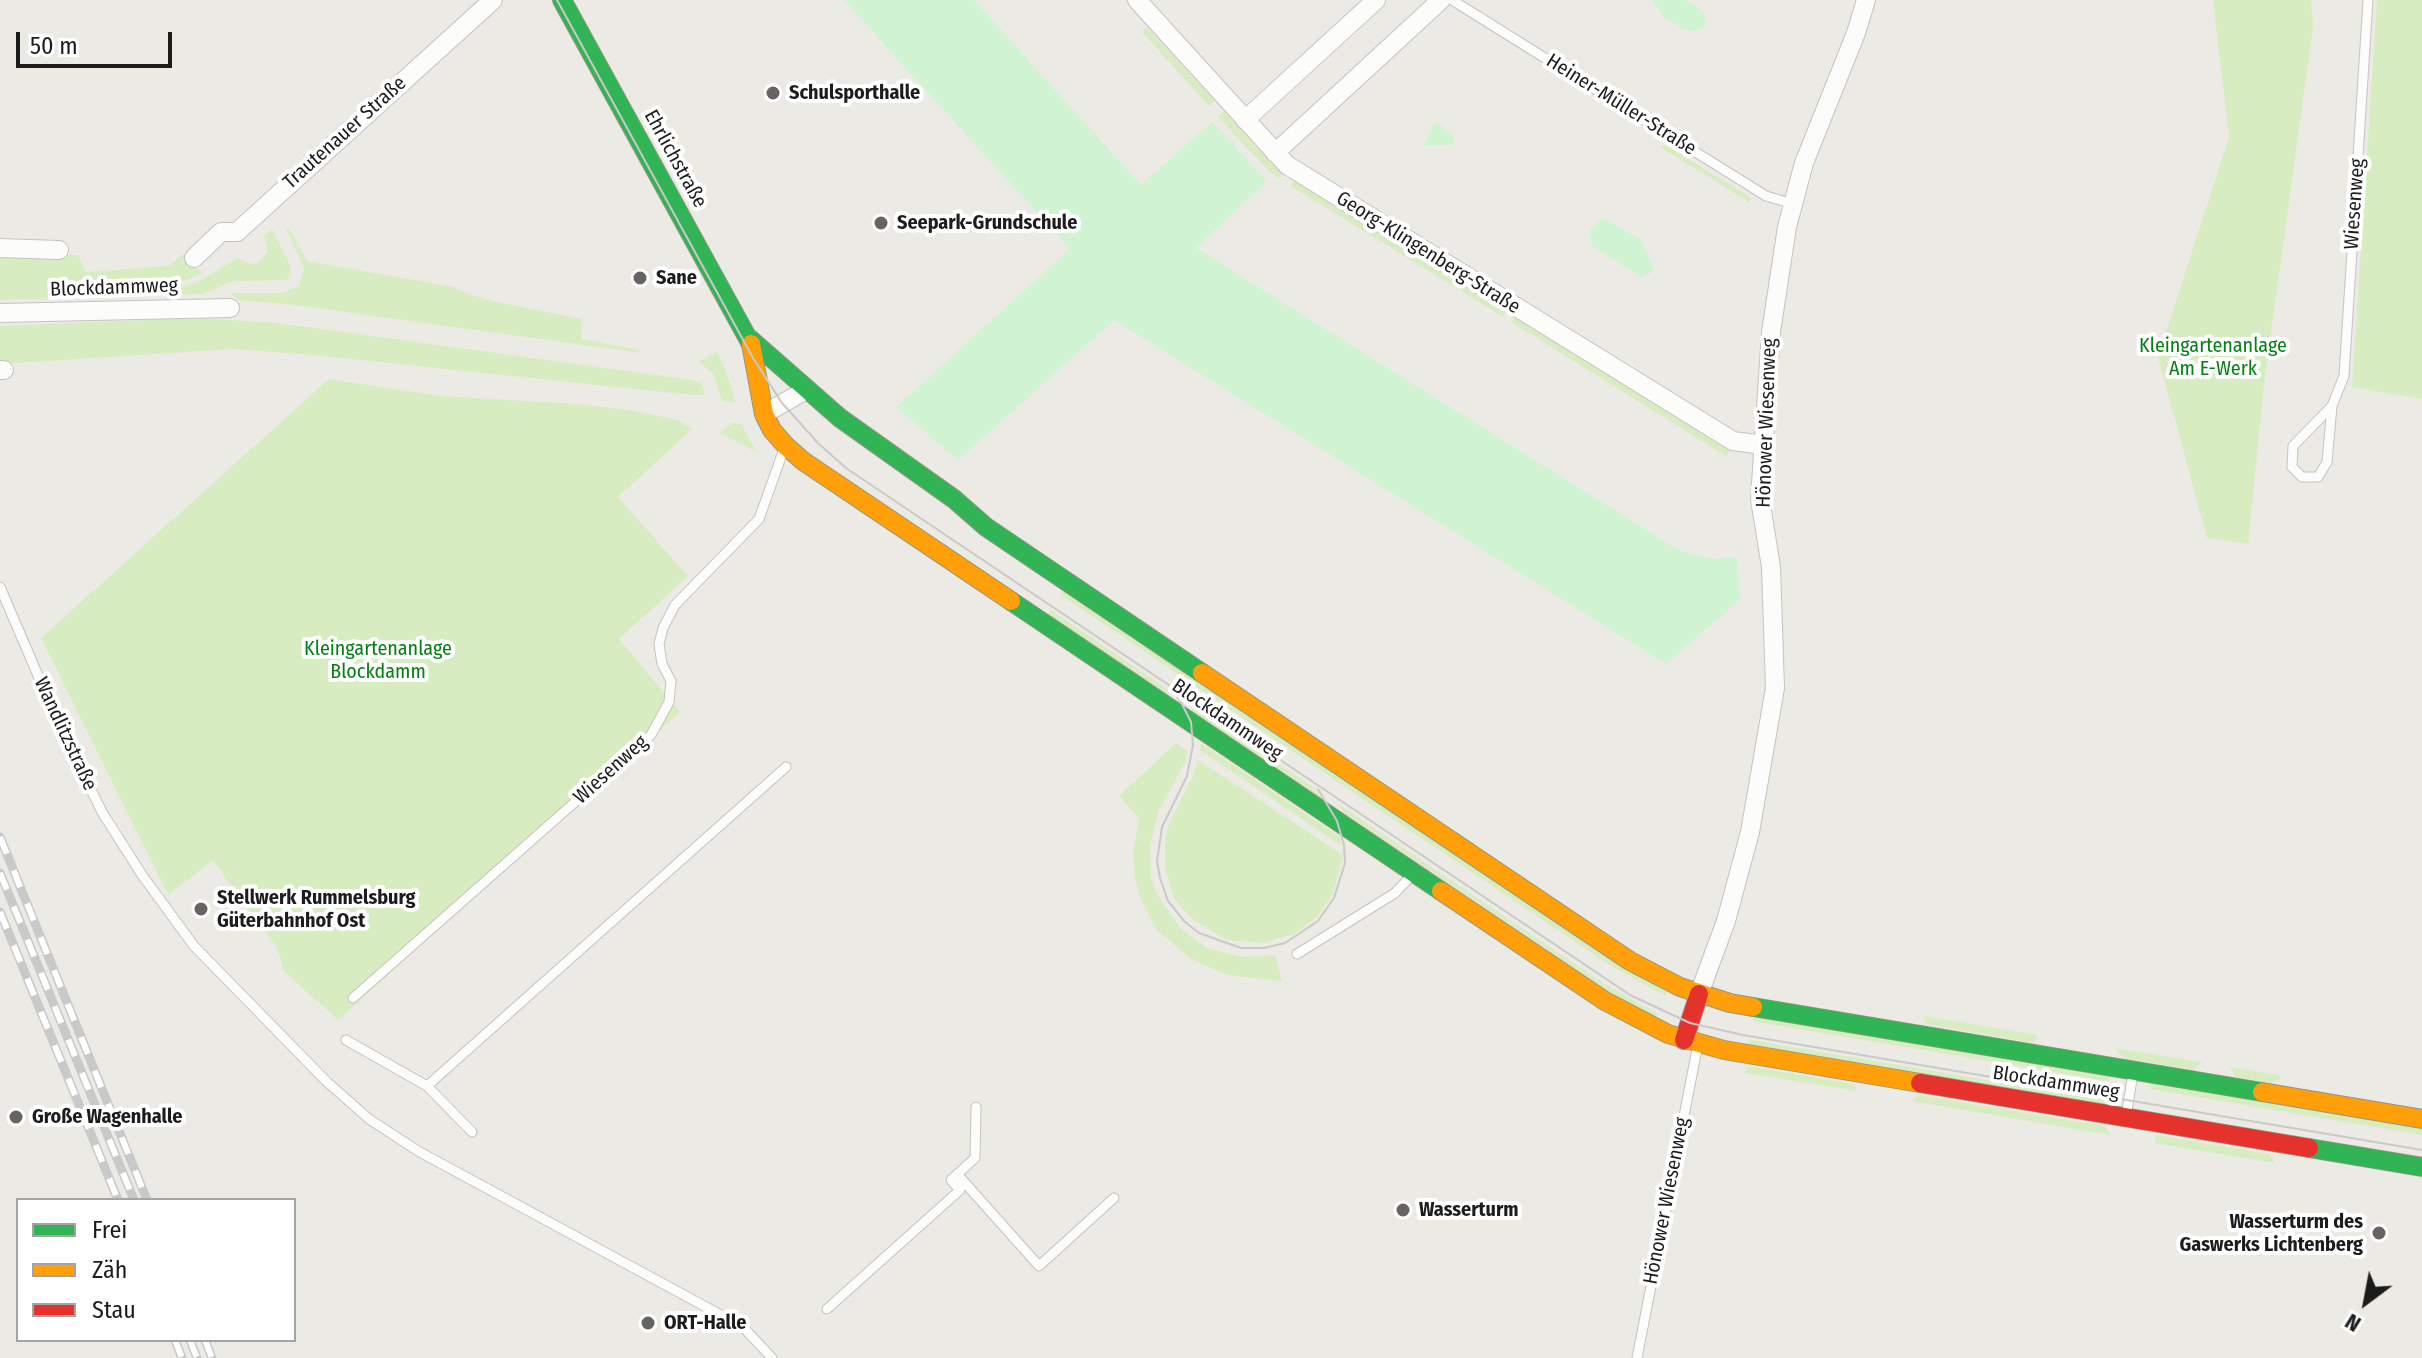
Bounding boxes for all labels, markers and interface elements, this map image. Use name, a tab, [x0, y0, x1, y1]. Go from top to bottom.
scale bar	[20, 16, 176, 66]
text: 50 m	[30, 32, 78, 60]
street label: Heiner-Müller-Straße	[1542, 49, 1700, 161]
street label: Trautenauer Straße	[279, 72, 411, 194]
place label: Schulsporthalle	[789, 81, 920, 105]
marker: Schulsporthalle	[764, 84, 782, 102]
street label: Ehrlichstraße	[638, 106, 712, 212]
street label: Wiesenweg	[2340, 158, 2370, 250]
street label: Georg-Klingenberg-Straße	[1332, 187, 1524, 319]
place label: Seepark-Grundschule	[897, 211, 1077, 235]
marker: Seepark-Grundschule	[872, 214, 890, 232]
place label: Sane	[656, 266, 697, 290]
marker: Sane	[631, 269, 649, 287]
street label: Blockdammweg	[50, 274, 178, 302]
park label: Kleingartenanlage Am E-Werk	[2139, 334, 2287, 381]
street label: Hönower Wiesenweg	[1752, 338, 1782, 508]
park label: Kleingartenanlage Blockdamm	[304, 637, 452, 684]
street label: Wandlitzstraße	[28, 674, 102, 794]
street label: Blockdammweg	[1167, 674, 1287, 766]
street label: Wiesenweg	[569, 731, 653, 809]
place label: Stellwerk Rummelsburg Güterbahnhof Ost	[217, 886, 415, 933]
marker: Stellwerk Rummelsburg Güterbahnhof Ost	[192, 900, 210, 918]
street label: Blockdammweg	[1991, 1061, 2121, 1105]
place label: Große Wagenhalle	[32, 1105, 182, 1129]
marker: Große Wagenhalle	[7, 1108, 25, 1126]
street label: Hönower Wiesenweg	[1639, 1115, 1695, 1287]
legend	[16, 1198, 296, 1342]
place label: Wasserturm	[1419, 1198, 1519, 1222]
marker: Wasserturm	[1394, 1201, 1412, 1219]
place label: Wasserturm des Gaswerks Lichtenberg	[2180, 1210, 2363, 1257]
text: Frei	[92, 1216, 127, 1244]
marker: Wasserturm des Gaswerks Lichtenberg	[2370, 1224, 2388, 1242]
text: Zäh	[92, 1256, 127, 1284]
north arrow	[2326, 1262, 2406, 1342]
text: Stau	[92, 1296, 136, 1324]
text: N	[2340, 1308, 2366, 1338]
place label: ORT-Halle	[664, 1311, 746, 1335]
marker: ORT-Halle	[639, 1314, 657, 1332]

